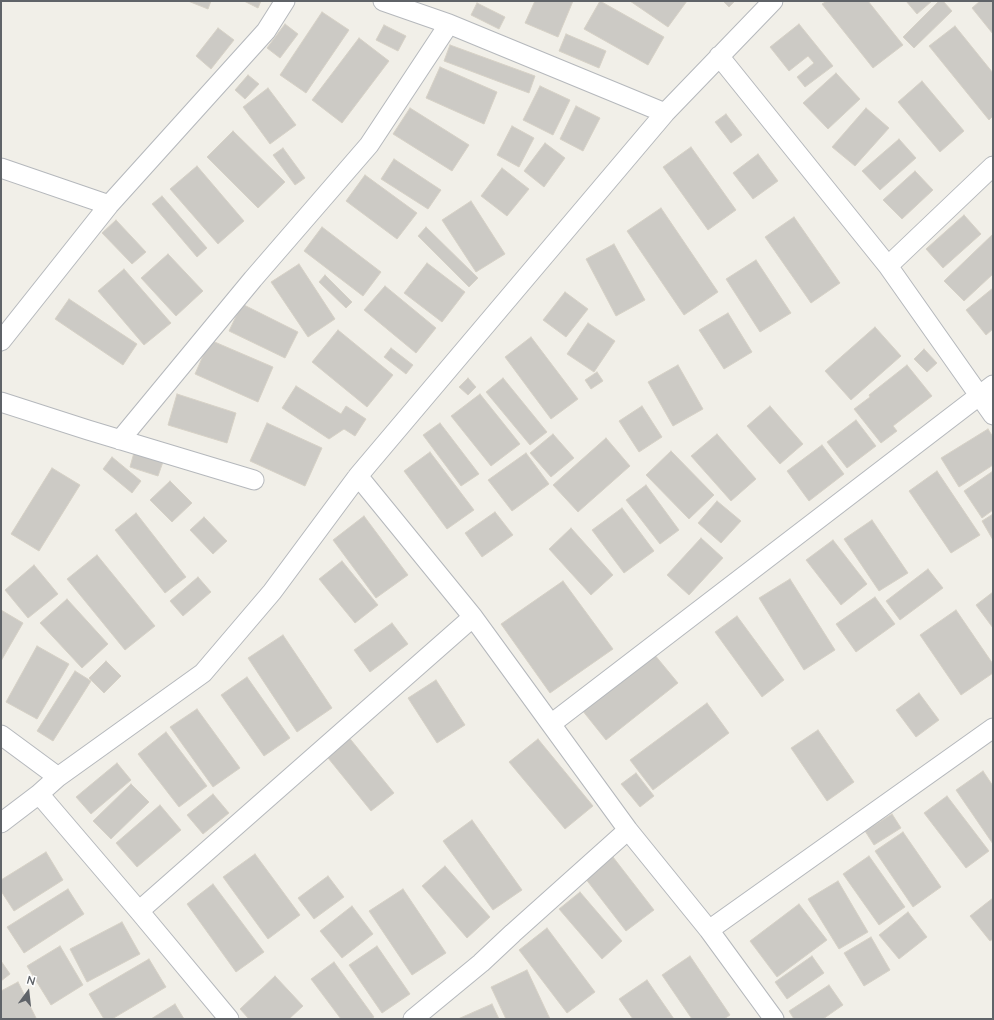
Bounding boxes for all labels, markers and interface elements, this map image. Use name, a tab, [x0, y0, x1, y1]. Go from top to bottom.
north arrow	[8, 972, 48, 1012]
text: N	[25, 973, 37, 987]

